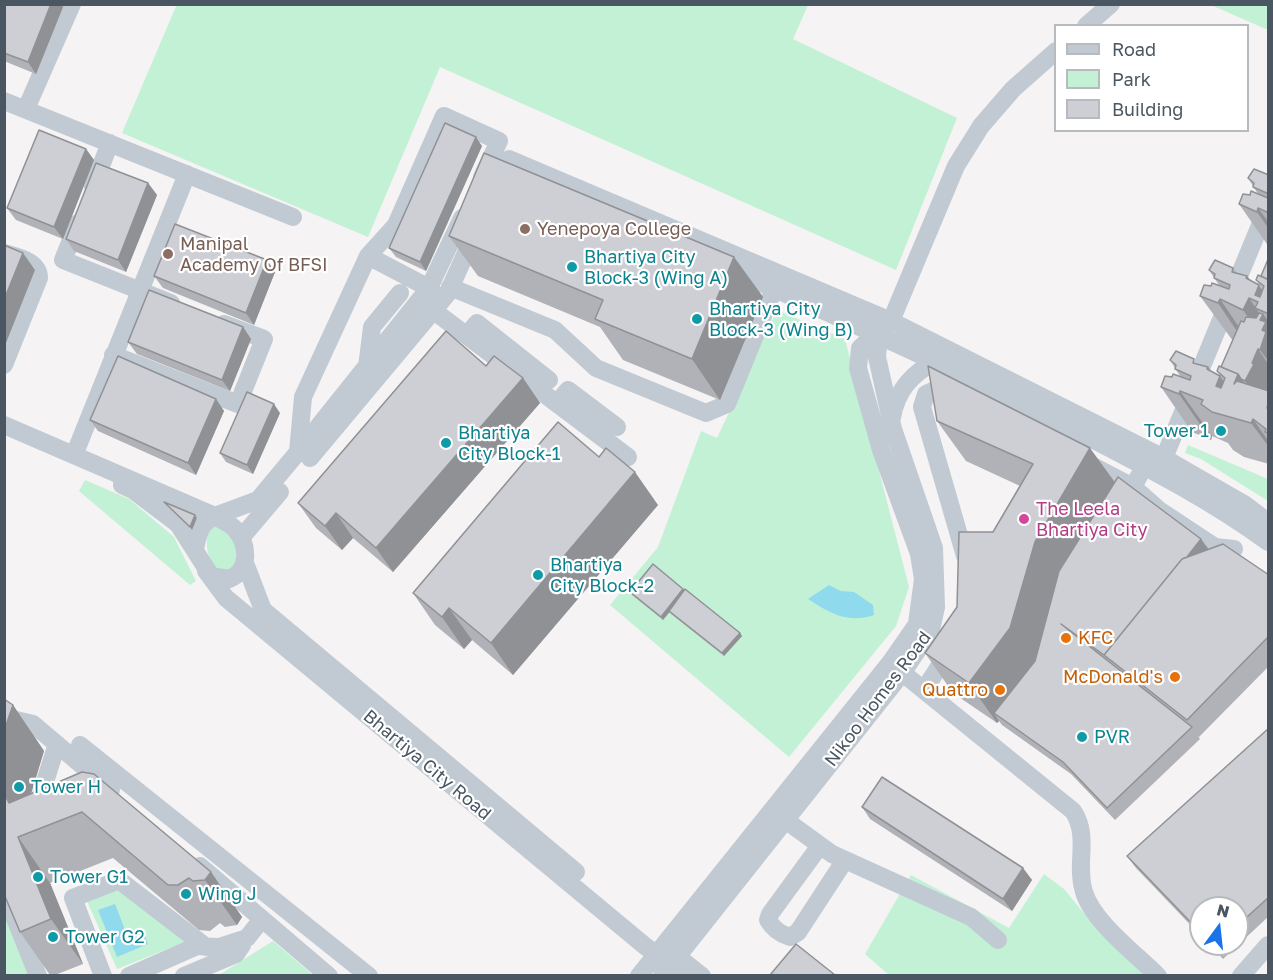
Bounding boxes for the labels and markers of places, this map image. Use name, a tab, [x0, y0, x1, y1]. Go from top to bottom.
place label: Yenepoya College	[537, 218, 691, 240]
marker: Yenepoya College	[518, 222, 532, 236]
place label: Manipal Academy Of BFSI	[180, 233, 328, 276]
place label: Bhartiya City Block-3 (Wing A)	[584, 246, 728, 288]
marker: Manipal Academy Of BFSI	[161, 247, 175, 261]
marker: Bhartiya City Block-3 (Wing A)	[565, 260, 579, 274]
place label: Bhartiya City Block-3 (Wing B)	[709, 298, 853, 340]
marker: Bhartiya City Block-3 (Wing B)	[690, 312, 704, 326]
place label: Tower 1	[1144, 420, 1209, 442]
place label: Bhartiya City Block-1	[458, 422, 560, 464]
marker: Tower 1	[1214, 424, 1228, 438]
marker: Bhartiya City Block-1	[439, 436, 453, 450]
place label: The Leela Bhartiya City	[1036, 498, 1148, 540]
marker: The Leela Bhartiya City	[1017, 512, 1031, 526]
place label: Bhartiya City Block-2	[550, 554, 654, 596]
marker: Bhartiya City Block-2	[531, 568, 545, 582]
place label: KFC	[1078, 627, 1113, 649]
marker: KFC	[1059, 631, 1073, 645]
place label: McDonald's	[1063, 666, 1163, 688]
marker: McDonald's	[1168, 670, 1182, 684]
place label: Quattro	[922, 679, 988, 701]
marker: Quattro	[993, 683, 1007, 697]
place label: PVR	[1094, 726, 1130, 748]
marker: PVR	[1075, 730, 1089, 744]
place label: Tower H	[31, 776, 101, 798]
marker: Tower H	[12, 780, 26, 794]
place label: Tower G1	[50, 866, 128, 888]
marker: Tower G1	[31, 870, 45, 884]
place label: Wing J	[198, 883, 257, 905]
marker: Wing J	[179, 887, 193, 901]
place label: Tower G2	[65, 926, 145, 948]
marker: Tower G2	[46, 930, 60, 944]

